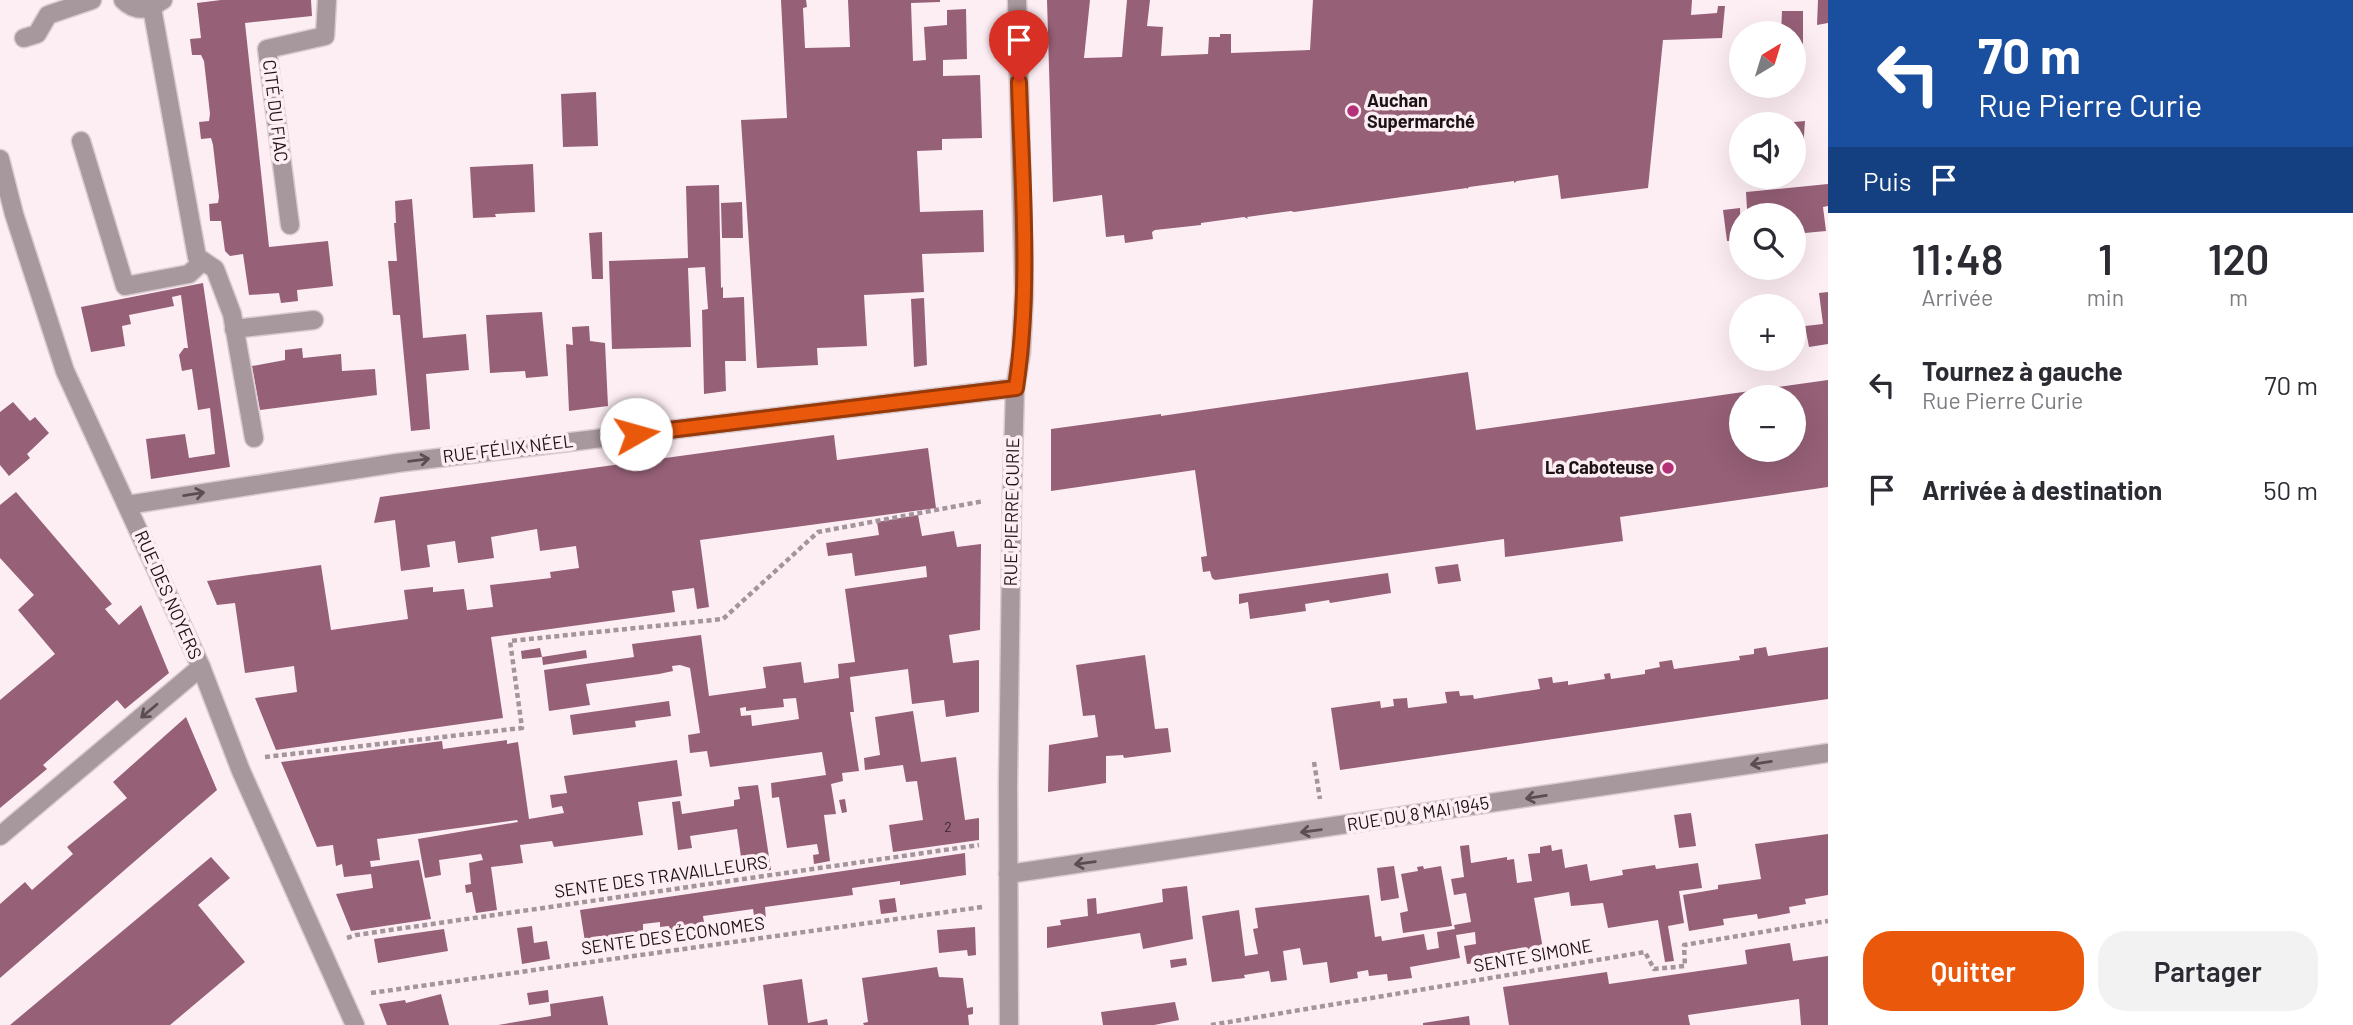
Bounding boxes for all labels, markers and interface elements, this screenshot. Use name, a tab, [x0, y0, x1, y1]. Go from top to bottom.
pin	[989, 10, 1049, 82]
icon: arrive	[1000, 21, 1038, 59]
north arrow	[1729, 21, 1806, 98]
map controls	[1729, 21, 1806, 462]
text: 70 m	[1978, 25, 2081, 84]
icon: left	[1863, 28, 1954, 119]
street label: CITÉ DU FIAC	[259, 58, 293, 163]
text: Rue Pierre Curie	[1978, 85, 2202, 123]
place label: Auchan Supermarché	[1367, 89, 1475, 132]
marker: Auchan Supermarché	[1345, 103, 1361, 119]
button: sound	[1729, 112, 1806, 189]
icon: arrive	[1925, 161, 1963, 199]
text: Puis	[1863, 165, 1911, 196]
button: search	[1729, 203, 1806, 280]
text: 11:48	[1912, 233, 2003, 283]
text: 1	[2098, 233, 2113, 283]
text: 120	[2208, 233, 2269, 283]
text: Arrivée	[1922, 283, 1993, 311]
text: min	[2087, 283, 2124, 311]
text: m	[2229, 283, 2248, 311]
button: +	[1729, 294, 1806, 371]
text: Tournez à gauche	[1922, 355, 2123, 386]
icon: left	[1863, 366, 1901, 404]
text: 70 m	[2264, 369, 2318, 400]
button: −	[1729, 385, 1806, 462]
text: Rue Pierre Curie	[1922, 386, 2083, 414]
position arrow	[599, 397, 673, 471]
street label: RUE FÉLIX NÉEL	[441, 429, 574, 467]
street label: RUE PIERRE CURIE	[999, 437, 1023, 587]
one-way arrow	[408, 453, 430, 466]
place label: La Caboteuse	[1545, 456, 1654, 478]
marker: La Caboteuse	[1660, 460, 1676, 476]
icon: arrive	[1863, 471, 1901, 509]
text: Arrivée à destination	[1922, 474, 2162, 505]
text: 50 m	[2263, 474, 2318, 505]
one-way arrow	[183, 487, 205, 500]
street label: RUE DES NOYERS	[131, 527, 207, 662]
one-way arrow	[140, 703, 158, 719]
one-way arrow	[1750, 757, 1772, 770]
street label: RUE DU 8 MAI 1945	[1345, 791, 1490, 835]
one-way arrow	[1525, 791, 1547, 804]
house number: 2	[944, 818, 952, 835]
one-way arrow	[1300, 824, 1322, 837]
street label: SENTE DES TRAVAILLEURS	[553, 850, 769, 902]
one-way arrow	[1075, 857, 1097, 870]
street label: SENTE DES ÉCONOMES	[580, 911, 766, 959]
button: Quitter	[1863, 931, 2084, 1011]
button: Partager	[2098, 931, 2318, 1011]
street label: SENTE SIMONE	[1472, 934, 1594, 976]

